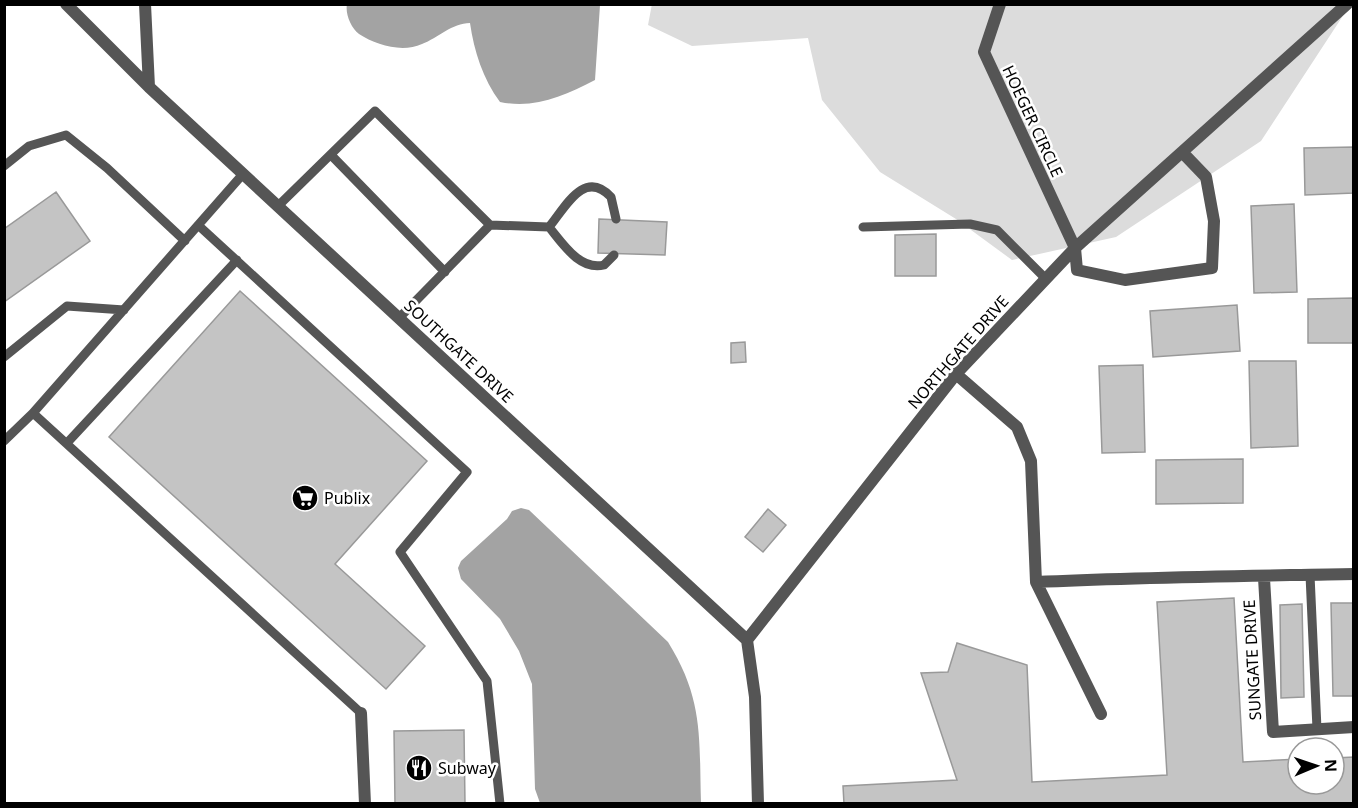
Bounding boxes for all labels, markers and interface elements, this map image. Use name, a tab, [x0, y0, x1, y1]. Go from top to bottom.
street label: HOEGER CIRCLE	[998, 62, 1068, 180]
street label: NORTHGATE DRIVE	[903, 291, 1013, 413]
street label: SOUTHGATE DRIVE	[400, 295, 518, 407]
supermarket icon: Publix	[290, 483, 320, 513]
place label: Publix	[324, 487, 371, 509]
street label: SUNGATE DRIVE	[1238, 599, 1266, 721]
north arrow	[1286, 736, 1346, 796]
restaurant icon: Subway	[404, 753, 434, 783]
place label: Subway	[438, 757, 497, 779]
text: N	[1320, 759, 1342, 772]

